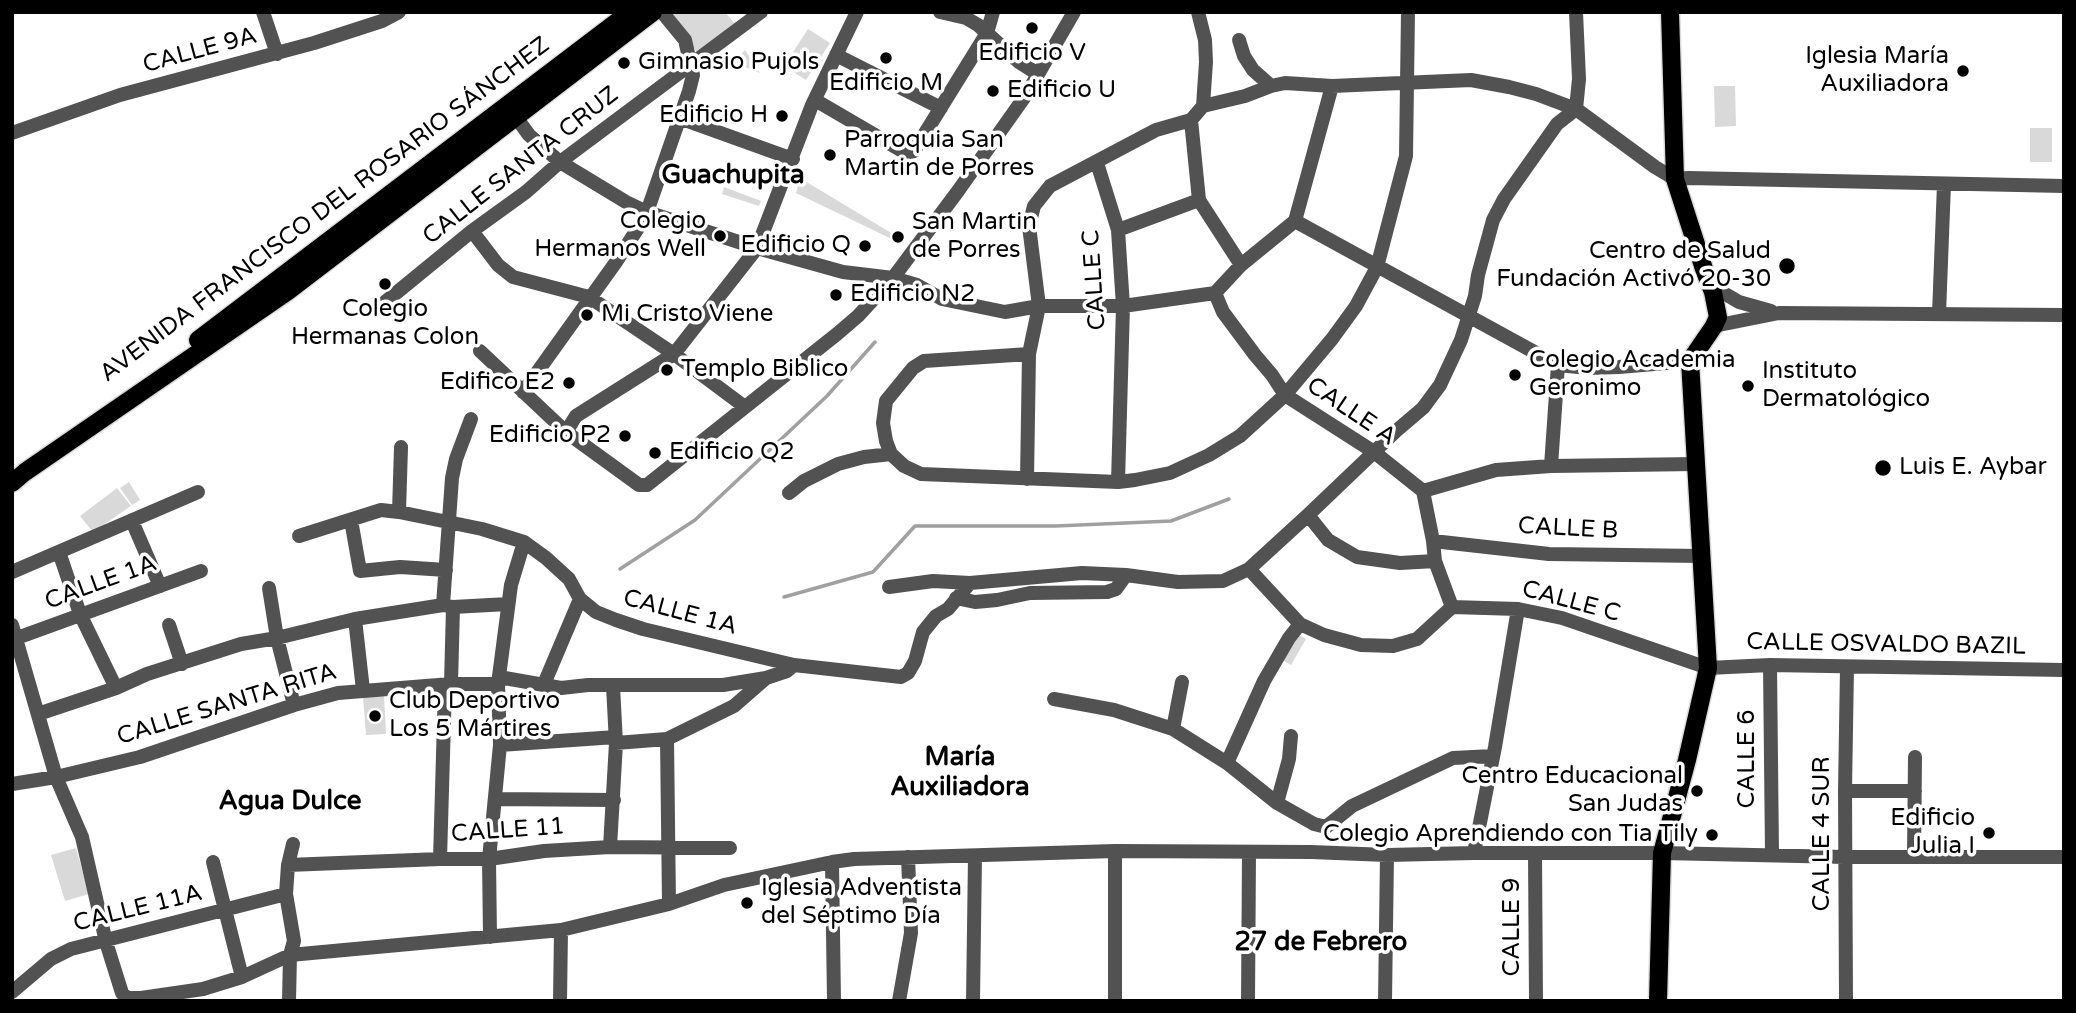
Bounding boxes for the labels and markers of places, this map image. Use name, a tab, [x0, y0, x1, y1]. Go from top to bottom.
marker: Edificio V	[1024, 20, 1040, 36]
place label: Edificio V	[978, 40, 1086, 68]
place label: Iglesia María Auxiliadora	[1805, 43, 1949, 99]
place label: Gimnasio Pujols	[638, 49, 819, 77]
marker: Edificio M	[878, 50, 894, 66]
marker: Gimnasio Pujols	[616, 55, 632, 71]
marker: Iglesia María Auxiliadora	[1955, 63, 1971, 79]
place label: Edificio M	[829, 70, 943, 98]
place label: Edificio U	[1007, 77, 1116, 105]
marker: Edificio U	[985, 83, 1001, 99]
place label: Edificio H	[659, 102, 768, 130]
marker: Edificio H	[774, 108, 790, 124]
place label: Parroquia San Martin de Porres	[844, 127, 1034, 183]
marker: Parroquia San Martin de Porres	[822, 147, 838, 163]
place label: Colegio Hermanos Well	[534, 208, 706, 264]
place label: San Martin de Porres	[912, 209, 1037, 265]
marker: Colegio Hermanos Well	[712, 228, 728, 244]
marker: San Martin de Porres	[890, 229, 906, 245]
place label: Edificio Q	[741, 232, 851, 260]
marker: Edificio Q	[857, 238, 873, 254]
place label: Centro de Salud Fundación Activó 20-30	[1496, 238, 1771, 294]
marker: Centro de Salud Fundación Activó 20-30	[1777, 256, 1797, 276]
marker: Colegio Hermanas Colon	[377, 276, 393, 292]
place label: Edificio N2	[850, 281, 975, 309]
marker: Edificio N2	[828, 287, 844, 303]
place label: Colegio Hermanas Colon	[291, 296, 479, 352]
place label: Mi Cristo Viene	[601, 301, 773, 329]
marker: Mi Cristo Viene	[579, 307, 595, 323]
place label: Colegio Academia Geronimo	[1529, 347, 1736, 403]
place label: Templo Biblico	[681, 356, 848, 384]
place label: Instituto Dermatológico	[1762, 358, 1930, 414]
marker: Templo Biblico	[659, 362, 675, 378]
marker: Colegio Academia Geronimo	[1507, 367, 1523, 383]
place label: Edifico E2	[440, 369, 555, 397]
marker: Edifico E2	[561, 375, 577, 391]
marker: Instituto Dermatológico	[1740, 378, 1756, 394]
place label: Edificio P2	[489, 422, 611, 450]
marker: Edificio P2	[617, 428, 633, 444]
place label: Edificio Q2	[669, 439, 795, 467]
marker: Edificio Q2	[647, 445, 663, 461]
place label: Luis E. Aybar	[1899, 454, 2047, 482]
marker: Luis E. Aybar	[1873, 458, 1893, 478]
place label: Club Deportivo Los 5 Mártires	[389, 688, 560, 744]
marker: Club Deportivo Los 5 Mártires	[367, 708, 383, 724]
place label: Centro Educacional San Judas	[1462, 763, 1683, 819]
marker: Centro Educacional San Judas	[1689, 783, 1705, 799]
place label: Edificio Julia I	[1890, 805, 1975, 861]
place label: Colegio Aprendiendo con Tia Tily	[1323, 821, 1698, 849]
marker: Edificio Julia I	[1981, 825, 1997, 841]
marker: Colegio Aprendiendo con Tia Tily	[1704, 827, 1720, 843]
place label: Iglesia Adventista del Séptimo Día	[761, 875, 962, 931]
marker: Iglesia Adventista del Séptimo Día	[739, 895, 755, 911]

